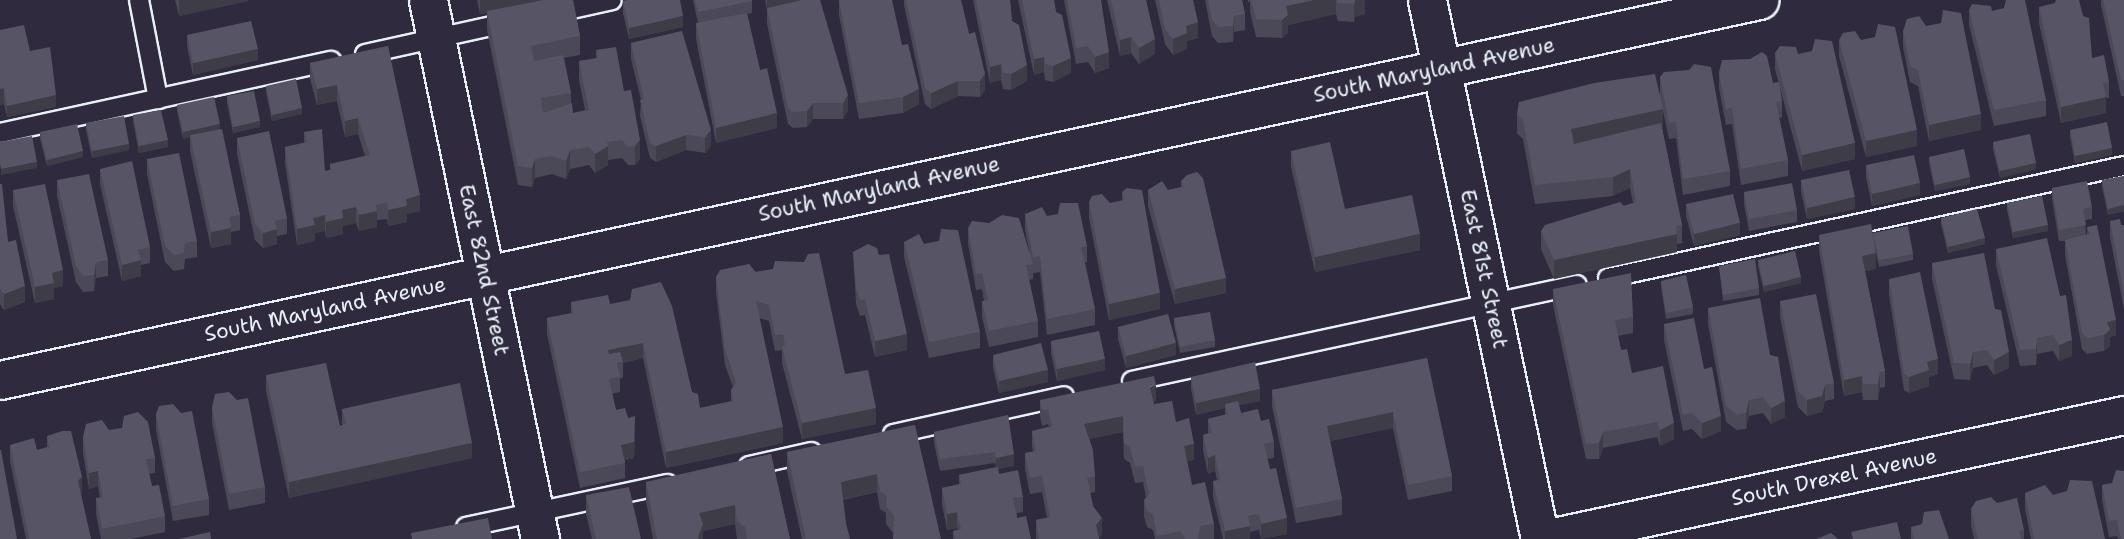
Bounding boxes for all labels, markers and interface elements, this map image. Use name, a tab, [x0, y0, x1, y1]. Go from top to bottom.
street label: South Maryland Avenue	[1311, 32, 1557, 108]
street label: South Maryland Avenue	[756, 151, 1002, 227]
street label: East 82nd Street	[454, 182, 514, 358]
street label: East 81st Street	[1455, 187, 1513, 351]
street label: South Maryland Avenue	[202, 271, 448, 347]
street label: South Drexel Avenue	[1729, 443, 1939, 511]

